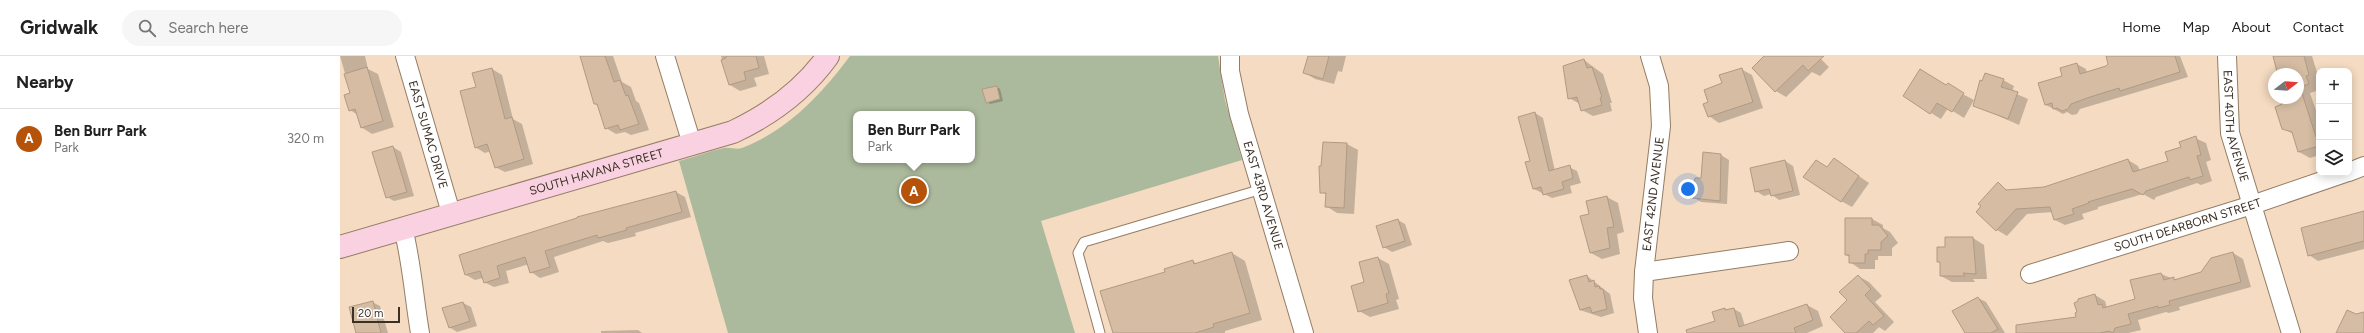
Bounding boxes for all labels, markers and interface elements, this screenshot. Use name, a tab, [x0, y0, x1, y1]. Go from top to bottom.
search box	[122, 10, 402, 46]
text: Gridwalk	[20, 16, 98, 39]
icon: search	[136, 17, 158, 39]
text: Search here	[168, 19, 248, 37]
text: Home	[2122, 19, 2161, 36]
text: Map	[2183, 19, 2210, 36]
text: About	[2232, 19, 2271, 36]
text: Contact	[2293, 19, 2344, 36]
north arrow	[2268, 68, 2304, 104]
map controls	[2316, 68, 2352, 176]
button: +	[2316, 68, 2352, 104]
street label: EAST 40TH AVENUE	[2221, 70, 2252, 184]
text: Nearby	[16, 72, 74, 92]
street label: EAST SUMAC DRIVE	[406, 79, 451, 190]
button: −	[2316, 104, 2352, 140]
popup	[853, 111, 975, 163]
text: Ben Burr Park	[868, 121, 960, 139]
text: Ben Burr Park	[54, 122, 147, 140]
text: A	[24, 131, 34, 146]
text: 320 m	[287, 131, 324, 146]
street label: EAST 42ND AVENUE	[1639, 136, 1667, 252]
text: Park	[868, 139, 892, 154]
street label: EAST 43RD AVENUE	[1240, 139, 1286, 252]
text: Park	[54, 140, 79, 155]
button: layers	[2316, 140, 2352, 176]
street label: SOUTH HAVANA STREET	[528, 146, 665, 198]
pin: A	[901, 176, 927, 206]
your location	[1678, 179, 1698, 199]
street label: SOUTH DEARBORN STREET	[2112, 195, 2263, 254]
scale bar	[352, 305, 400, 324]
text: 20 m	[358, 307, 383, 320]

